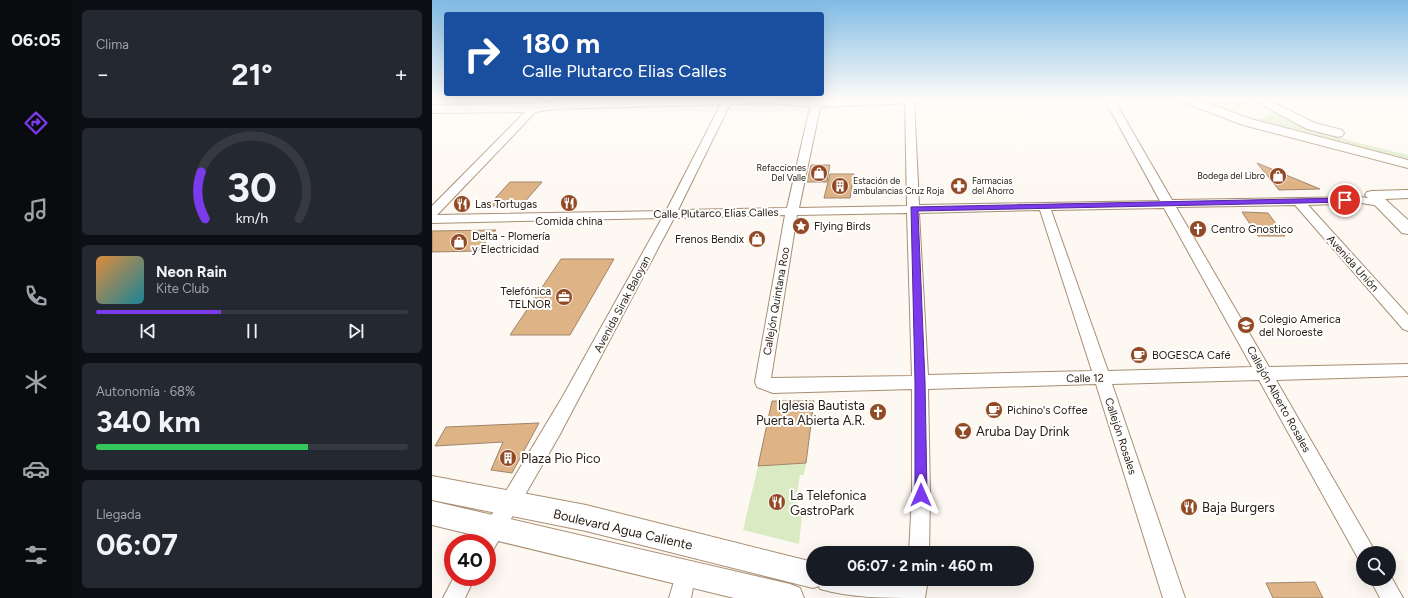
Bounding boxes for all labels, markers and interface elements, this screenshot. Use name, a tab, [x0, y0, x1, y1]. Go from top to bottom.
text: 180 m	[522, 26, 600, 60]
icon: right	[456, 28, 508, 80]
text: 06:05	[11, 29, 61, 51]
text: Clima	[96, 37, 129, 52]
text: 21°	[231, 56, 273, 93]
text: Calle Plutarco Elias Calles	[522, 60, 727, 82]
text: −	[96, 61, 110, 88]
text: +	[394, 61, 408, 88]
icon: directions	[22, 109, 50, 137]
text: 30	[227, 162, 277, 212]
place label: Refacciones Del Valle	[756, 162, 806, 183]
shop icon: Refacciones Del Valle	[809, 163, 829, 183]
shop icon: Bodega del Libro	[1268, 166, 1288, 186]
place label: Bodega del Libro	[1197, 170, 1265, 181]
place label: Estación de ambulancias Cruz Roja	[853, 175, 945, 196]
place label: Farmacias del Ahorro	[972, 175, 1014, 196]
building icon: Estación de ambulancias Cruz Roja	[830, 176, 850, 196]
pharmacy icon: Farmacias del Ahorro	[949, 176, 969, 196]
pin	[1328, 183, 1362, 217]
icon: arrive	[1334, 189, 1356, 211]
restaurant icon: Comida china	[559, 193, 579, 213]
restaurant icon: Las Tortugas	[452, 194, 472, 214]
icon: music	[22, 196, 50, 224]
place label: Las Tortugas	[475, 198, 537, 211]
street label: Calle Plutarco Elias Calles	[653, 206, 779, 221]
text: km/h	[236, 209, 268, 227]
place label: Comida china	[535, 215, 603, 228]
place icon: Flying Birds	[791, 216, 811, 236]
church icon: Centro Gnostico	[1188, 219, 1208, 239]
place label: Flying Birds	[814, 220, 871, 233]
place label: Centro Gnostico	[1211, 223, 1293, 236]
shop icon: Frenos Bendix	[747, 229, 767, 249]
place label: Delta - Plomería y Electricidad	[472, 230, 550, 256]
shop icon: Delta - Plomería y Electricidad	[449, 232, 469, 252]
street label: Avenida Unión	[1324, 232, 1381, 294]
place label: Frenos Bendix	[675, 233, 745, 246]
street label: Callejón Quintana Roo	[761, 246, 792, 356]
street label: Avenida Sirak Baloyan	[591, 254, 653, 355]
text: Neon Rain	[156, 263, 227, 281]
text: Kite Club	[156, 281, 209, 296]
icon: phone	[22, 282, 50, 310]
place label: Telefónica TELNOR	[501, 285, 551, 311]
office icon: Telefónica TELNOR	[554, 287, 574, 307]
place label: Colegio America del Noroeste	[1259, 313, 1341, 339]
school or university icon: Colegio America del Noroeste	[1236, 315, 1256, 335]
icon: previous	[137, 320, 159, 342]
icon: pause	[241, 320, 263, 342]
icon: next	[345, 320, 367, 342]
street label: Callejón Alberto Rosales	[1244, 344, 1313, 455]
cafe icon: BOGESCA Café	[1129, 345, 1149, 365]
place label: BOGESCA Café	[1152, 349, 1231, 362]
icon: climate	[22, 368, 50, 396]
street label: Calle 12	[1066, 372, 1104, 385]
text: Autonomía · 68%	[96, 384, 195, 399]
street label: Callejón Rosales	[1102, 396, 1139, 476]
place label: Iglesia Bautista Puerta Abierta A.R.	[756, 398, 865, 428]
cafe icon: Pichino's Coffee	[984, 400, 1004, 420]
church icon: Iglesia Bautista Puerta Abierta A.R.	[868, 402, 888, 422]
text: 340 km	[96, 403, 201, 440]
place label: Pichino's Coffee	[1007, 404, 1088, 417]
bar icon: Aruba Day Drink	[953, 421, 973, 441]
place label: Aruba Day Drink	[976, 424, 1070, 439]
building icon: Plaza Pio Pico	[498, 448, 518, 468]
place label: Plaza Pio Pico	[521, 451, 601, 466]
icon: car	[22, 455, 50, 483]
position arrow	[900, 474, 942, 516]
place label: La Telefonica GastroPark	[790, 488, 866, 518]
restaurant icon: La Telefonica GastroPark	[767, 492, 787, 512]
restaurant icon: Baja Burgers	[1179, 497, 1199, 517]
place label: Baja Burgers	[1202, 500, 1275, 515]
street label: Boulevard Agua Caliente	[552, 506, 694, 553]
text: Llegada	[96, 507, 141, 522]
text: 06:07	[96, 526, 178, 563]
speed limit sign: 40	[444, 534, 496, 586]
icon: filters	[22, 541, 50, 569]
map controls	[1356, 546, 1396, 586]
button: search	[1356, 546, 1396, 586]
text: 06:07 · 2 min · 460 m	[847, 557, 993, 575]

